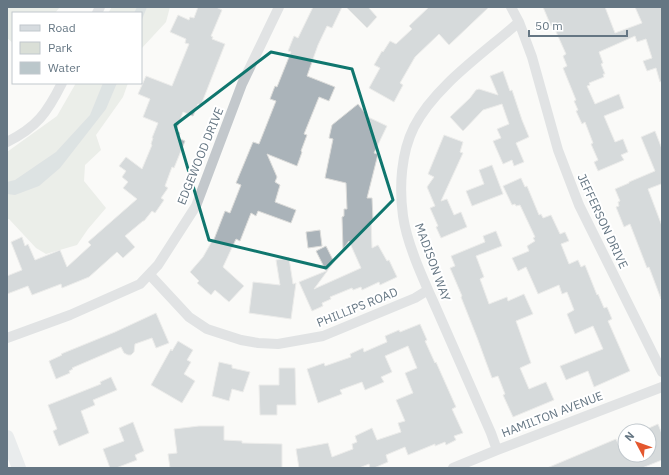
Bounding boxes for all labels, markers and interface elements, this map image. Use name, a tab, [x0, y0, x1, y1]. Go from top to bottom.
legend	[12, 12, 142, 84]
scale bar	[529, 12, 627, 38]
text: 50 m	[535, 18, 563, 33]
text: Road	[48, 20, 76, 35]
text: Park	[48, 40, 73, 55]
text: Water	[48, 60, 81, 75]
street label: EDGEWOOD DRIVE	[174, 105, 226, 207]
street label: JEFFERSON DRIVE	[574, 171, 632, 271]
street label: MADISON WAY	[412, 221, 454, 303]
street label: PHILLIPS ROAD	[314, 284, 400, 330]
street label: HAMILTON AVENUE	[499, 388, 605, 440]
north arrow	[617, 423, 657, 463]
text: N	[622, 429, 637, 444]

